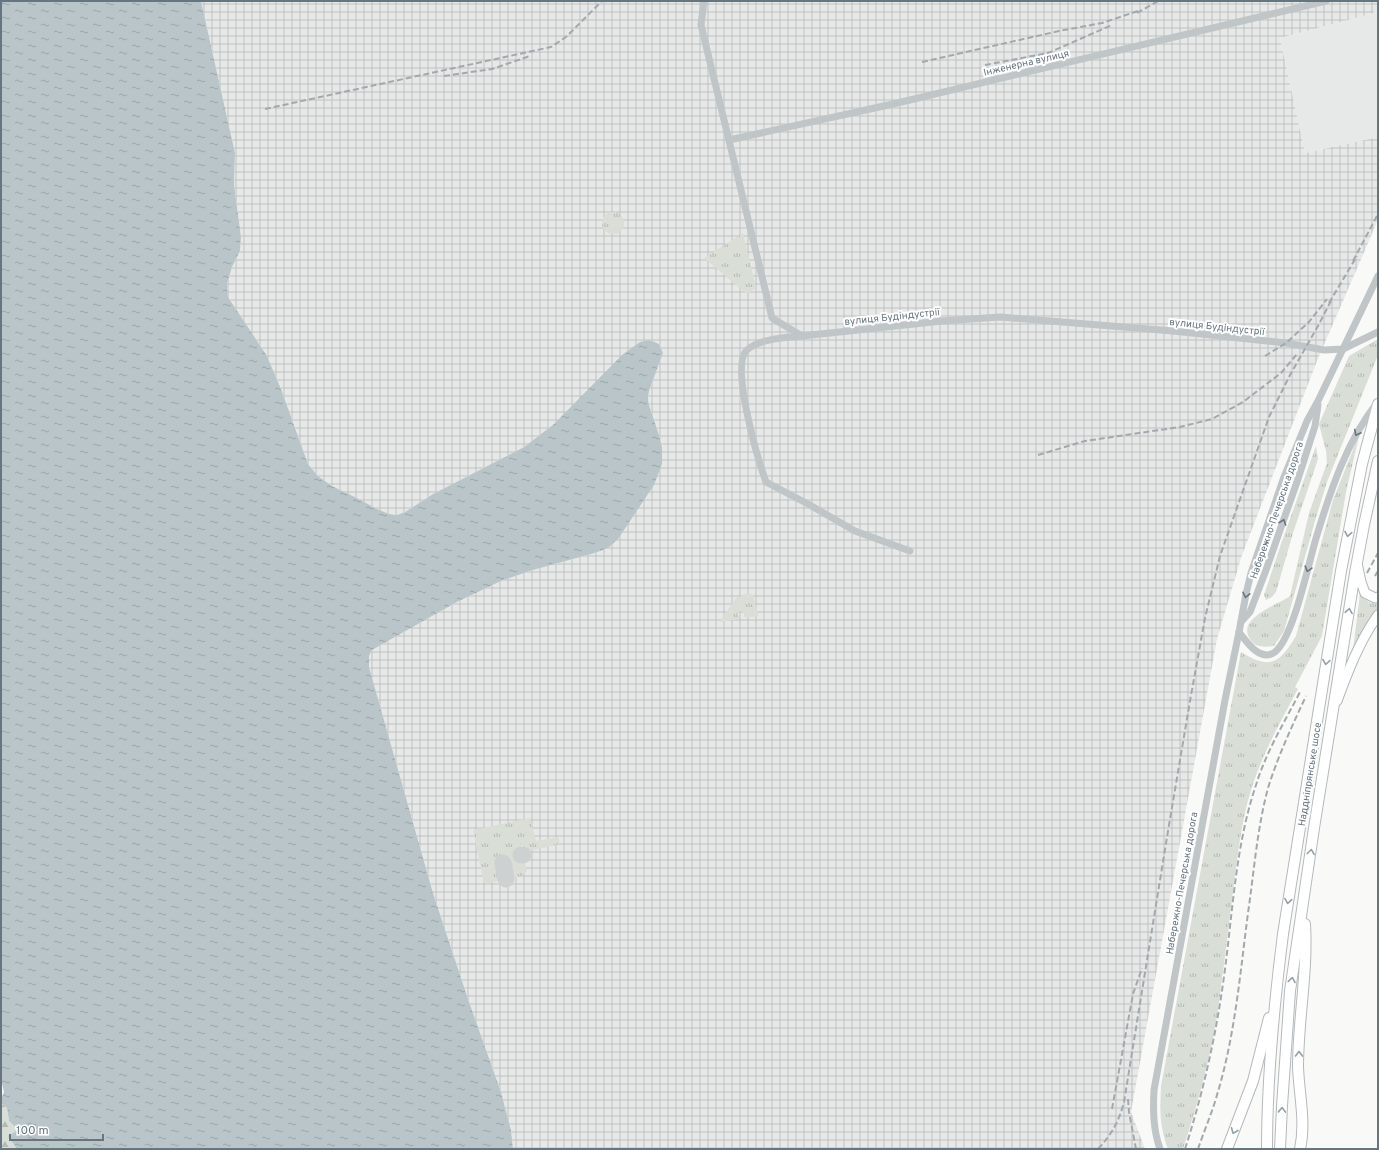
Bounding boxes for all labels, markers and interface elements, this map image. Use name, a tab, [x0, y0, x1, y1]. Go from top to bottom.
street label: Інженерна вулиця	[982, 47, 1071, 80]
street label: вулиця Будіндустрії	[844, 306, 941, 329]
street label: вулиця Будіндустрії	[1169, 316, 1266, 339]
one-way arrow	[1354, 429, 1361, 437]
street label: Набережно-Печерська дорога	[1248, 440, 1307, 581]
one-way arrow	[1278, 519, 1287, 526]
one-way arrow	[1344, 531, 1352, 537]
one-way arrow	[1304, 565, 1313, 572]
one-way arrow	[1242, 591, 1250, 598]
one-way arrow	[1344, 608, 1353, 615]
one-way arrow	[1322, 659, 1331, 665]
street label: Наддніпрянське шосе	[1296, 721, 1325, 827]
street label: Набережно-Печерська дорога	[1164, 811, 1201, 955]
one-way arrow	[1306, 849, 1315, 855]
one-way arrow	[1284, 898, 1293, 904]
one-way arrow	[1287, 977, 1296, 984]
one-way arrow	[1294, 1051, 1303, 1057]
one-way arrow	[1277, 1107, 1286, 1113]
scale bar	[10, 1116, 103, 1142]
text: 100 m	[16, 1123, 49, 1139]
one-way arrow	[1230, 1127, 1238, 1134]

